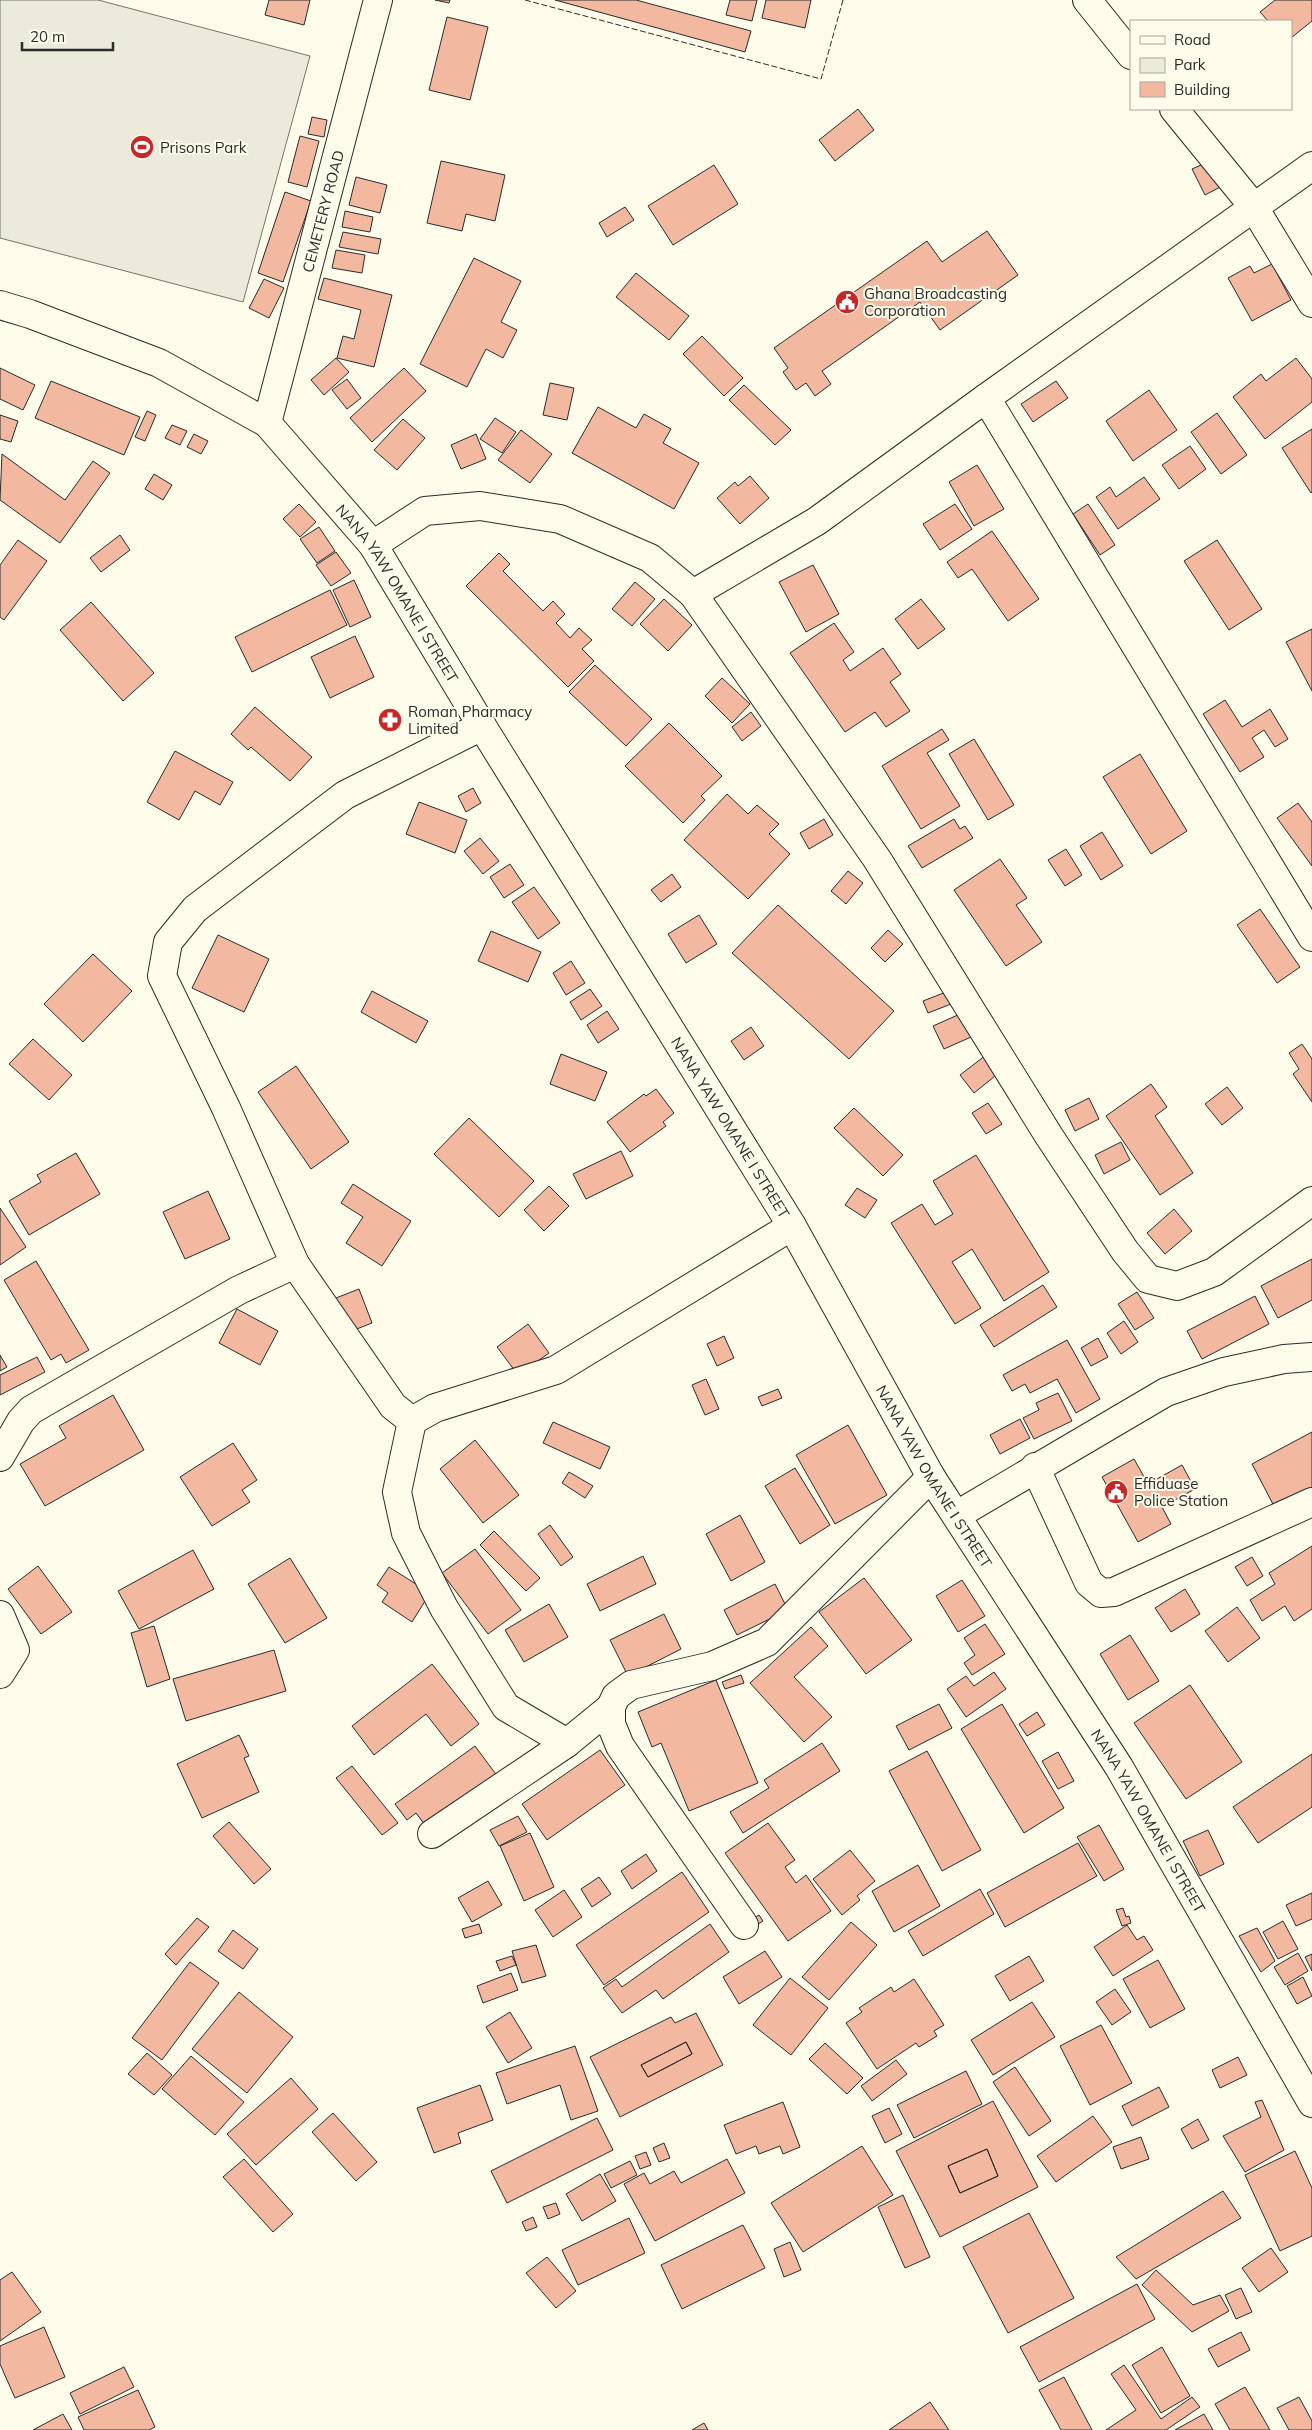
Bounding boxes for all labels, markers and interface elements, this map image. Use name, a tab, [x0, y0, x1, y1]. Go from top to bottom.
scale bar	[22, 20, 114, 52]
legend	[1130, 20, 1292, 110]
text: 20 m	[30, 27, 65, 46]
text: Road	[1174, 30, 1211, 49]
text: Park	[1174, 55, 1206, 74]
text: Building	[1174, 80, 1230, 99]
sports icon: Prisons Park	[129, 134, 155, 160]
place label: Prisons Park	[160, 138, 247, 157]
street label: CEMETERY ROAD	[297, 148, 348, 274]
place label: Ghana Broadcasting Corporation	[864, 284, 1007, 320]
public building icon: Ghana Broadcasting Corporation	[834, 289, 860, 315]
street label: NANA YAW OMANE I STREET	[332, 500, 463, 686]
place label: Roman Pharmacy Limited	[408, 702, 532, 738]
pharmacy icon: Roman Pharmacy Limited	[377, 707, 403, 733]
street label: NANA YAW OMANE I STREET	[667, 1033, 794, 1222]
street label: NANA YAW OMANE I STREET	[872, 1382, 997, 1571]
place label: Effiduase Police Station	[1134, 1474, 1228, 1510]
public building icon: Effiduase Police Station	[1103, 1479, 1129, 1505]
street label: NANA YAW OMANE I STREET	[1087, 1725, 1210, 1916]

